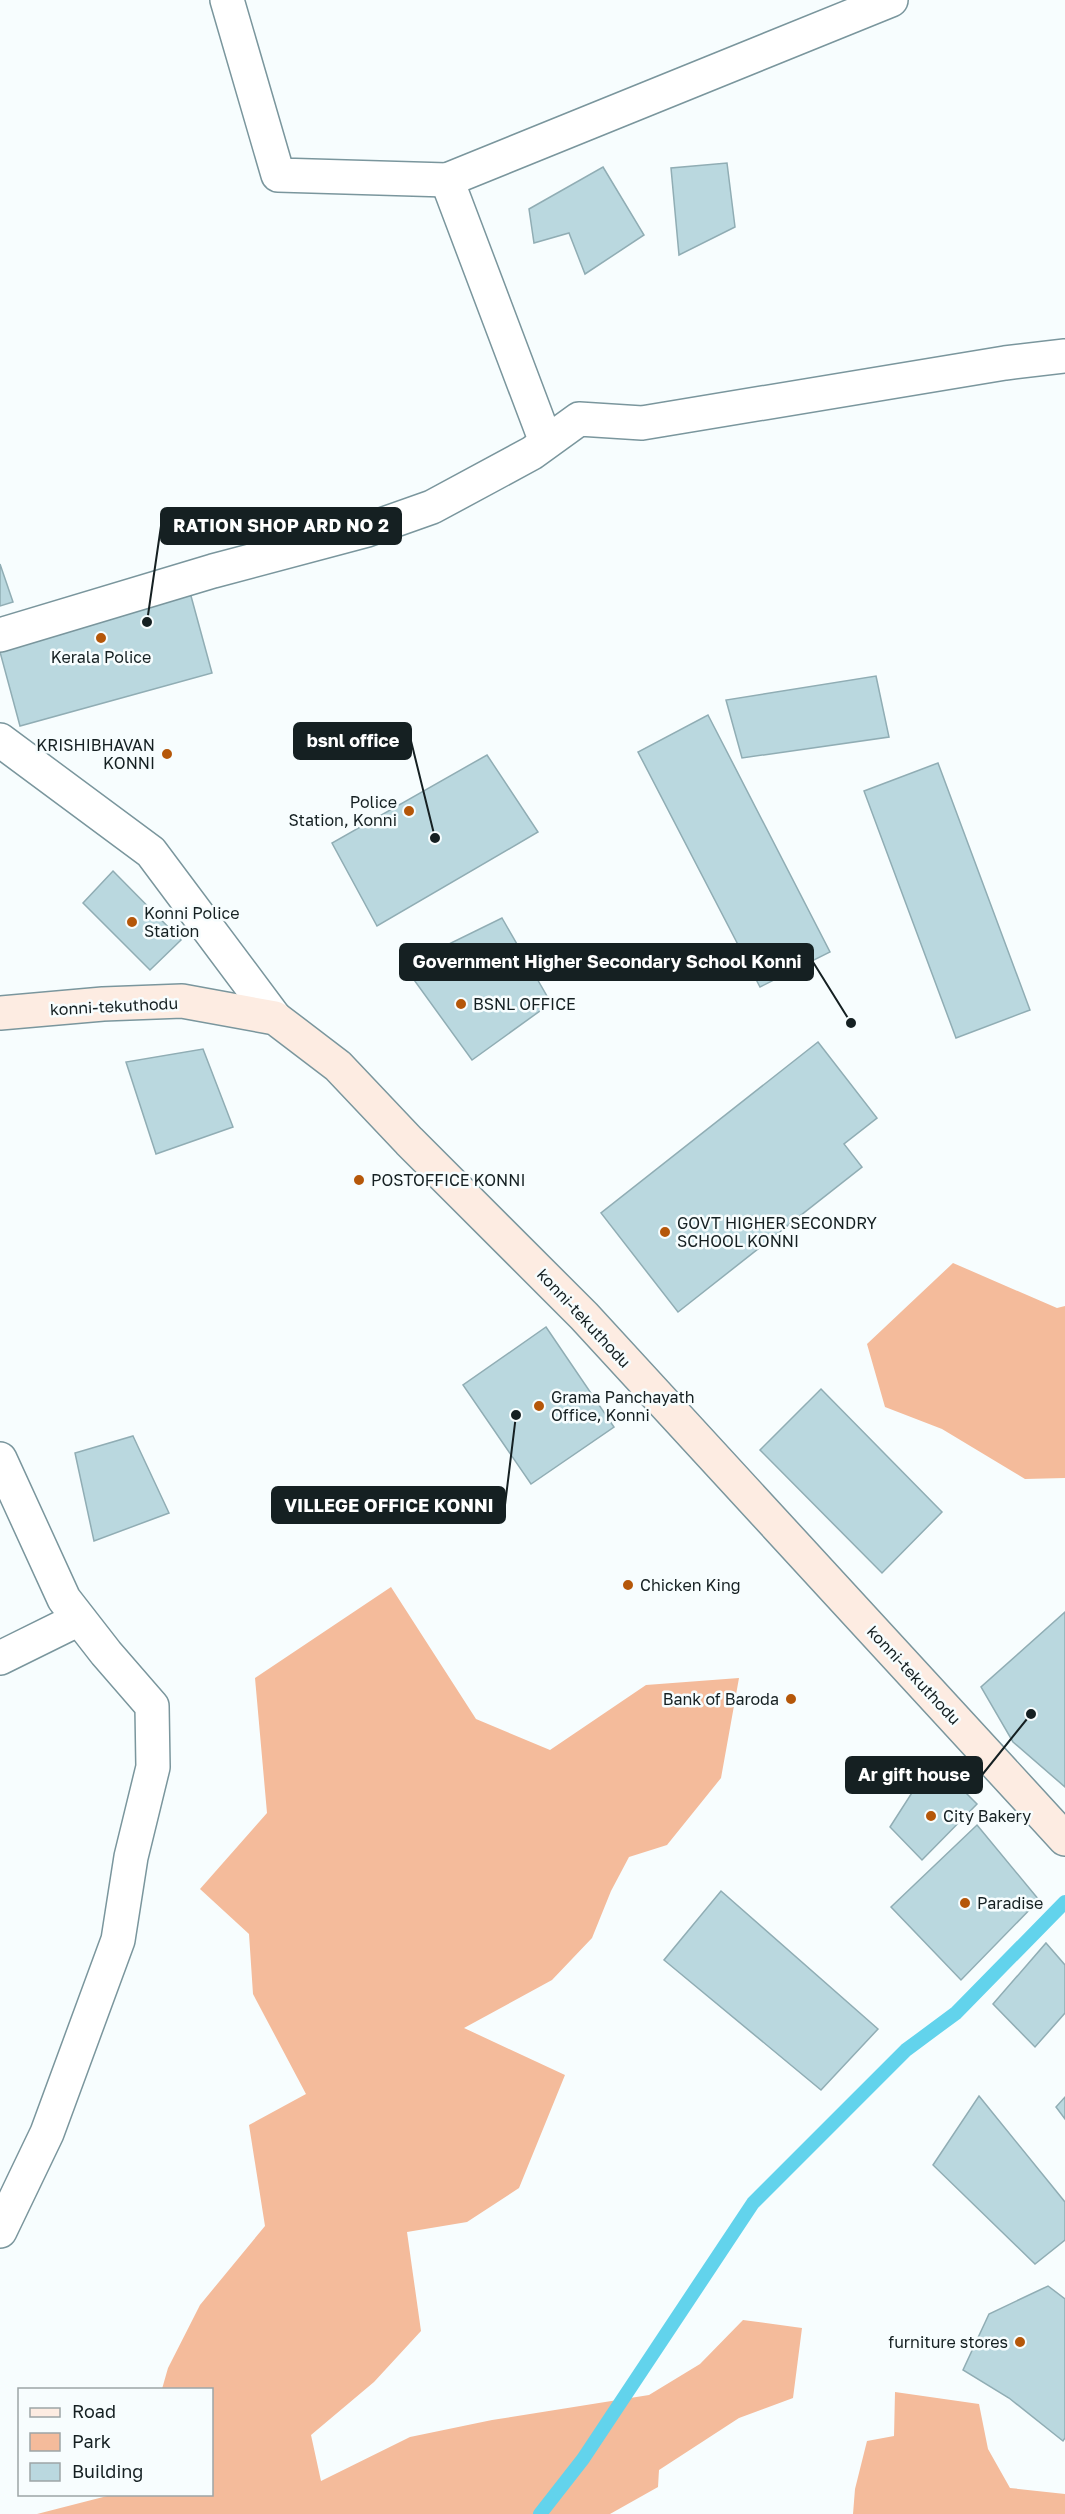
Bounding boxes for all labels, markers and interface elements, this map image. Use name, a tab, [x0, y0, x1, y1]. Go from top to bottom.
callout: RATION SHOP ARD NO 2	[161, 508, 401, 544]
text: RATION SHOP ARD NO 2	[173, 514, 389, 536]
marker: Kerala Police	[94, 631, 108, 645]
place label: Kerala Police	[51, 647, 151, 667]
callout: bsnl office	[294, 723, 411, 759]
text: bsnl office	[307, 729, 400, 751]
place label: KRISHIBHAVAN KONNI	[36, 735, 155, 773]
marker: KRISHIBHAVAN KONNI	[160, 747, 174, 761]
place label: Police Station, Konni	[289, 792, 397, 830]
marker: Police Station, Konni	[402, 804, 416, 818]
place label: Konni Police Station	[144, 903, 240, 941]
marker: Konni Police Station	[125, 915, 139, 929]
callout: Government Higher Secondary School Konni	[400, 944, 813, 980]
text: Government Higher Secondary School Konni	[413, 950, 802, 972]
street label: konni-tekuthodu	[49, 993, 179, 1019]
place label: BSNL OFFICE	[473, 994, 576, 1014]
marker: BSNL OFFICE	[454, 997, 468, 1011]
place label: POSTOFFICE KONNI	[371, 1170, 525, 1190]
marker: POSTOFFICE KONNI	[352, 1173, 366, 1187]
place label: GOVT HIGHER SECONDRY SCHOOL KONNI	[677, 1213, 878, 1251]
marker: GOVT HIGHER SECONDRY SCHOOL KONNI	[658, 1225, 672, 1239]
street label: konni-tekuthodu	[533, 1264, 635, 1372]
place label: Grama Panchayath Office, Konni	[551, 1387, 695, 1425]
marker: Grama Panchayath Office, Konni	[532, 1399, 546, 1413]
callout: VILLEGE OFFICE KONNI	[272, 1487, 505, 1523]
text: VILLEGE OFFICE KONNI	[284, 1494, 494, 1516]
place label: Chicken King	[640, 1575, 741, 1595]
marker: Chicken King	[621, 1578, 635, 1592]
street label: konni-tekuthodu	[863, 1621, 965, 1729]
place label: Bank of Baroda	[663, 1689, 779, 1709]
marker: Bank of Baroda	[784, 1692, 798, 1706]
callout: Ar gift house	[846, 1757, 982, 1793]
text: Ar gift house	[858, 1763, 970, 1785]
place label: City Bakery	[943, 1806, 1031, 1826]
marker: City Bakery	[924, 1809, 938, 1823]
place label: Paradise	[977, 1893, 1043, 1913]
marker: Paradise	[958, 1896, 972, 1910]
place label: furniture stores	[888, 2332, 1008, 2352]
marker: furniture stores	[1013, 2335, 1027, 2349]
legend	[18, 2388, 213, 2496]
text: Road	[72, 2400, 116, 2422]
text: Park	[72, 2430, 111, 2452]
text: Building	[72, 2460, 143, 2482]

